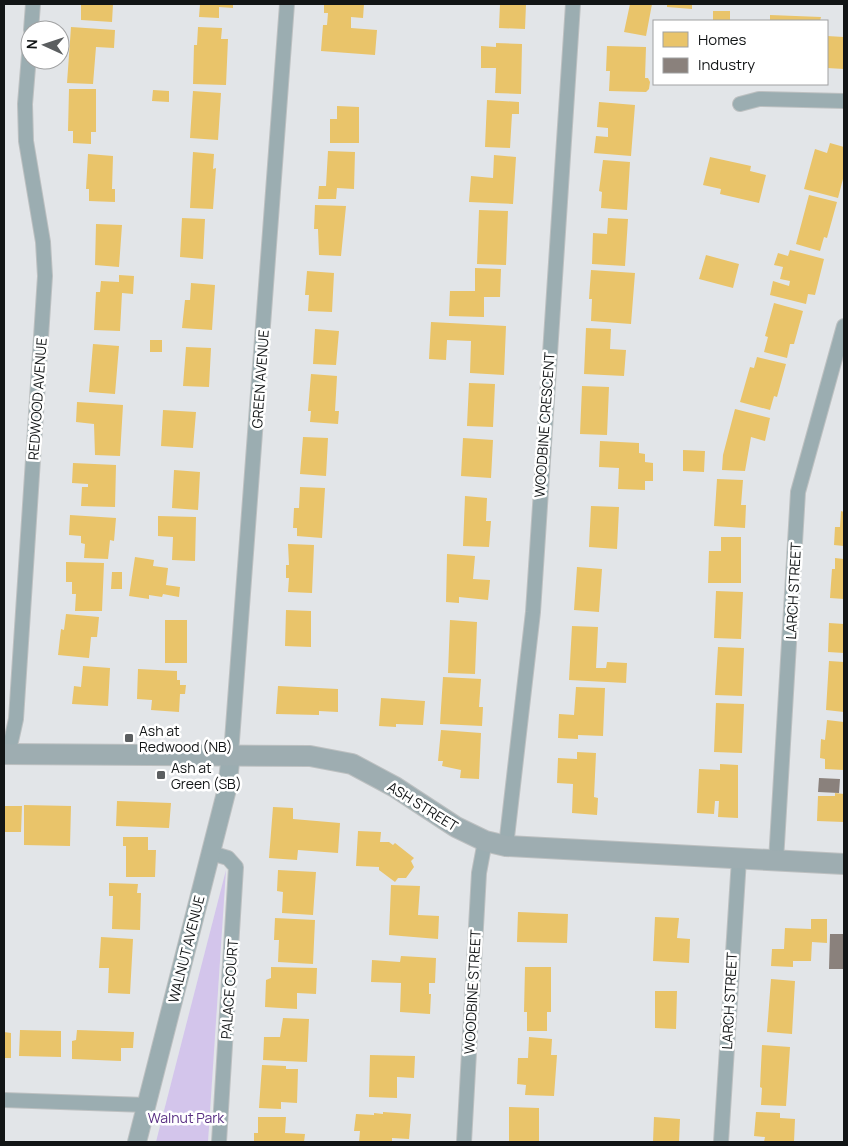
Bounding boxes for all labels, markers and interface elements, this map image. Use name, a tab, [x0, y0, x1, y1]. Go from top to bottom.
north arrow	[20, 20, 70, 70]
legend	[653, 20, 828, 85]
text: Homes	[698, 29, 747, 50]
text: N	[22, 39, 41, 50]
text: Industry	[698, 54, 755, 75]
street label: GREEN AVENUE	[247, 329, 273, 429]
street label: REDWOOD AVENUE	[23, 337, 51, 461]
street label: WOODBINE CRESCENT	[529, 351, 559, 498]
street label: LARCH STREET	[781, 541, 805, 640]
place label: Ash at Redwood (NB)	[139, 721, 233, 756]
marker: Ash at Redwood (NB)	[123, 732, 135, 744]
place label: Ash at Green (SB)	[171, 758, 242, 793]
marker: Ash at Green (SB)	[155, 769, 167, 781]
street label: ASH STREET	[384, 777, 462, 836]
street label: WALNUT AVENUE	[163, 893, 209, 1005]
street label: WOODBINE STREET	[459, 929, 485, 1055]
street label: PALACE COURT	[216, 938, 242, 1040]
street label: LARCH STREET	[717, 951, 741, 1050]
park label: Walnut Park	[148, 1108, 225, 1127]

